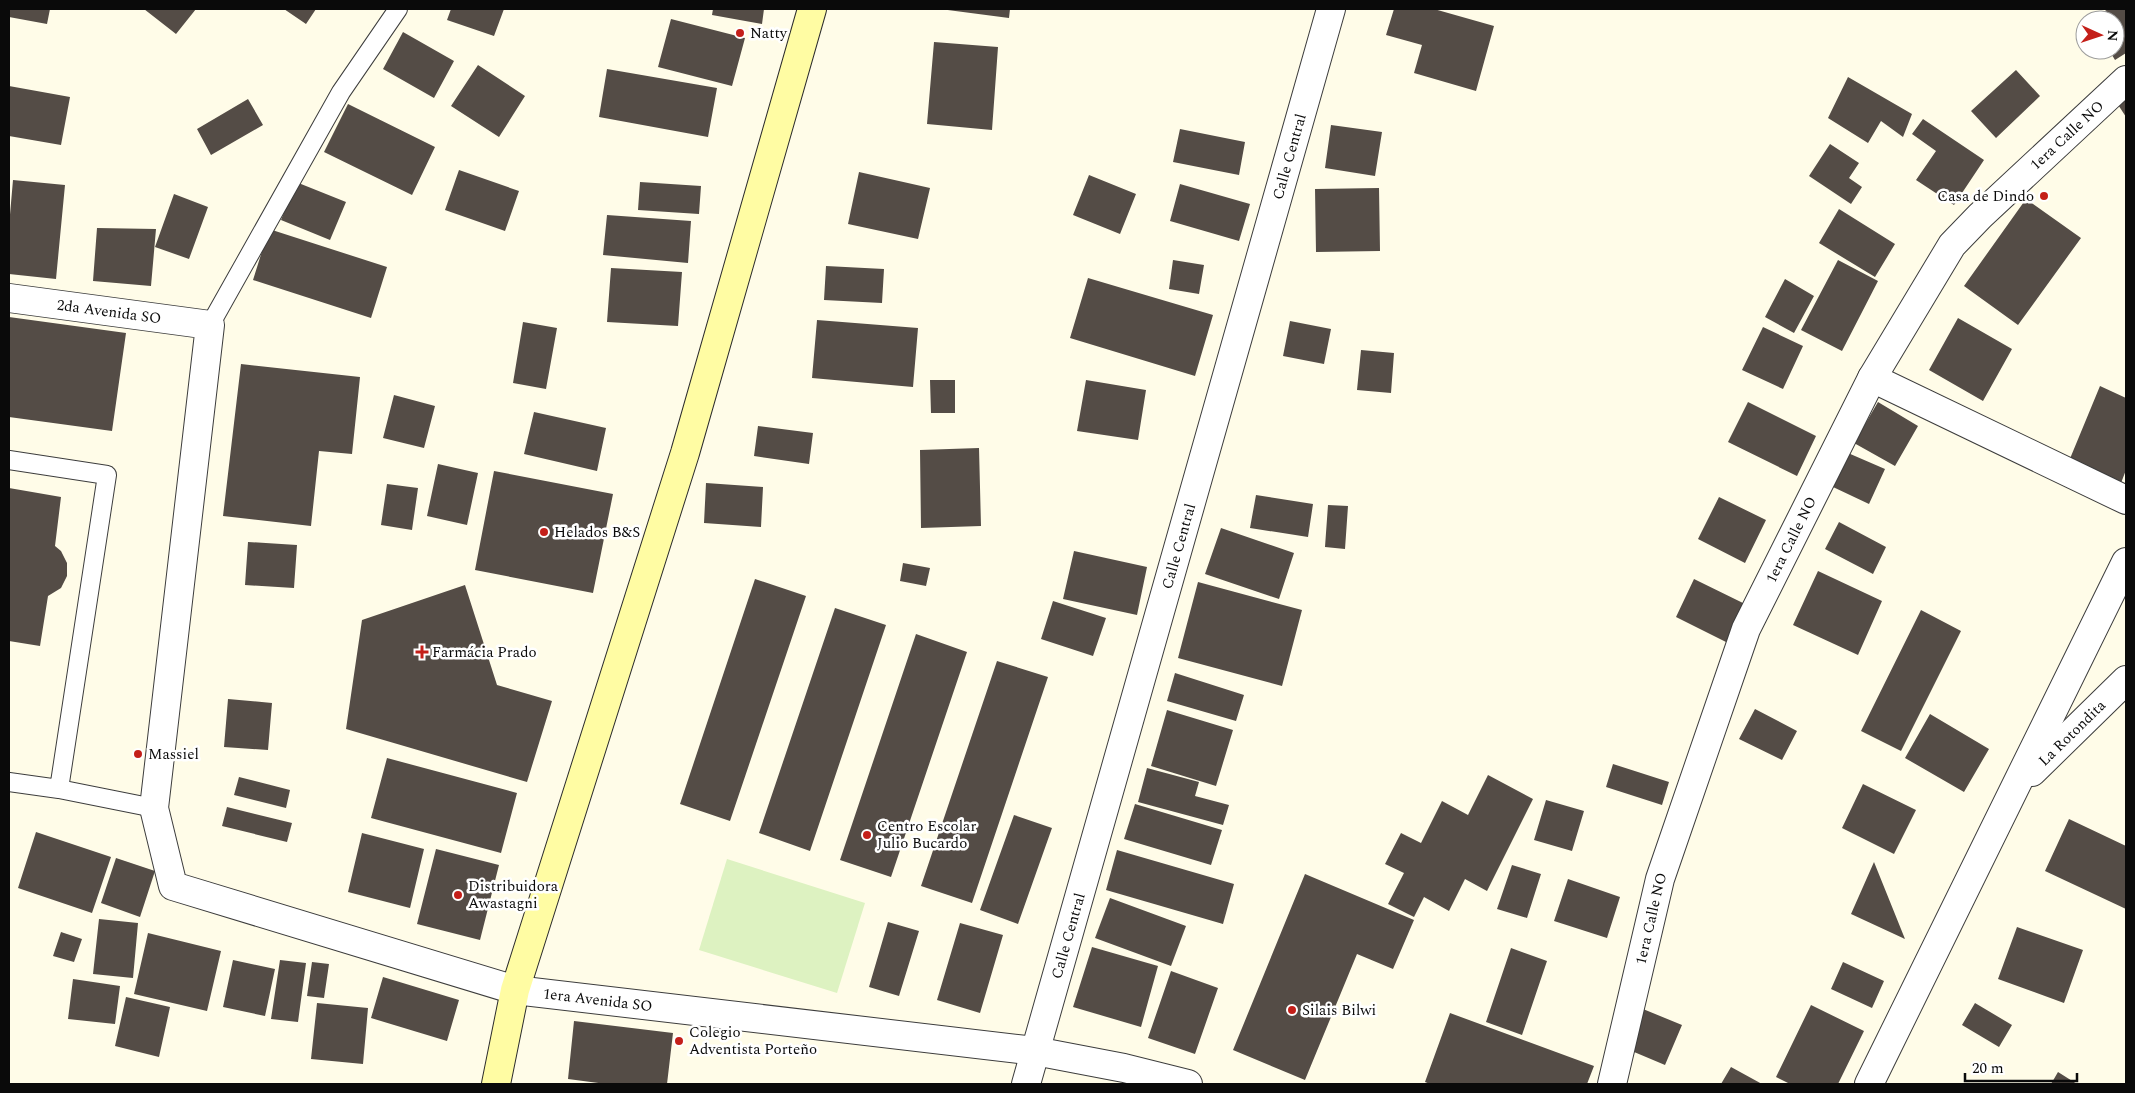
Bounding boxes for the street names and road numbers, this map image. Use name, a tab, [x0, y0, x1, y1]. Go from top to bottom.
street label: 1era Calle NO	[2025, 95, 2109, 176]
street label: Calle Central	[1266, 111, 1312, 202]
street label: 2da Avenida SO	[55, 293, 163, 330]
street label: 1era Calle NO	[1760, 492, 1822, 587]
street label: Calle Central	[1155, 501, 1202, 592]
street label: La Rotondita	[2033, 694, 2111, 771]
street label: 1era Calle NO	[1629, 869, 1673, 967]
street label: Calle Central	[1045, 890, 1091, 981]
street label: 1era Avenida SO	[542, 982, 654, 1018]

